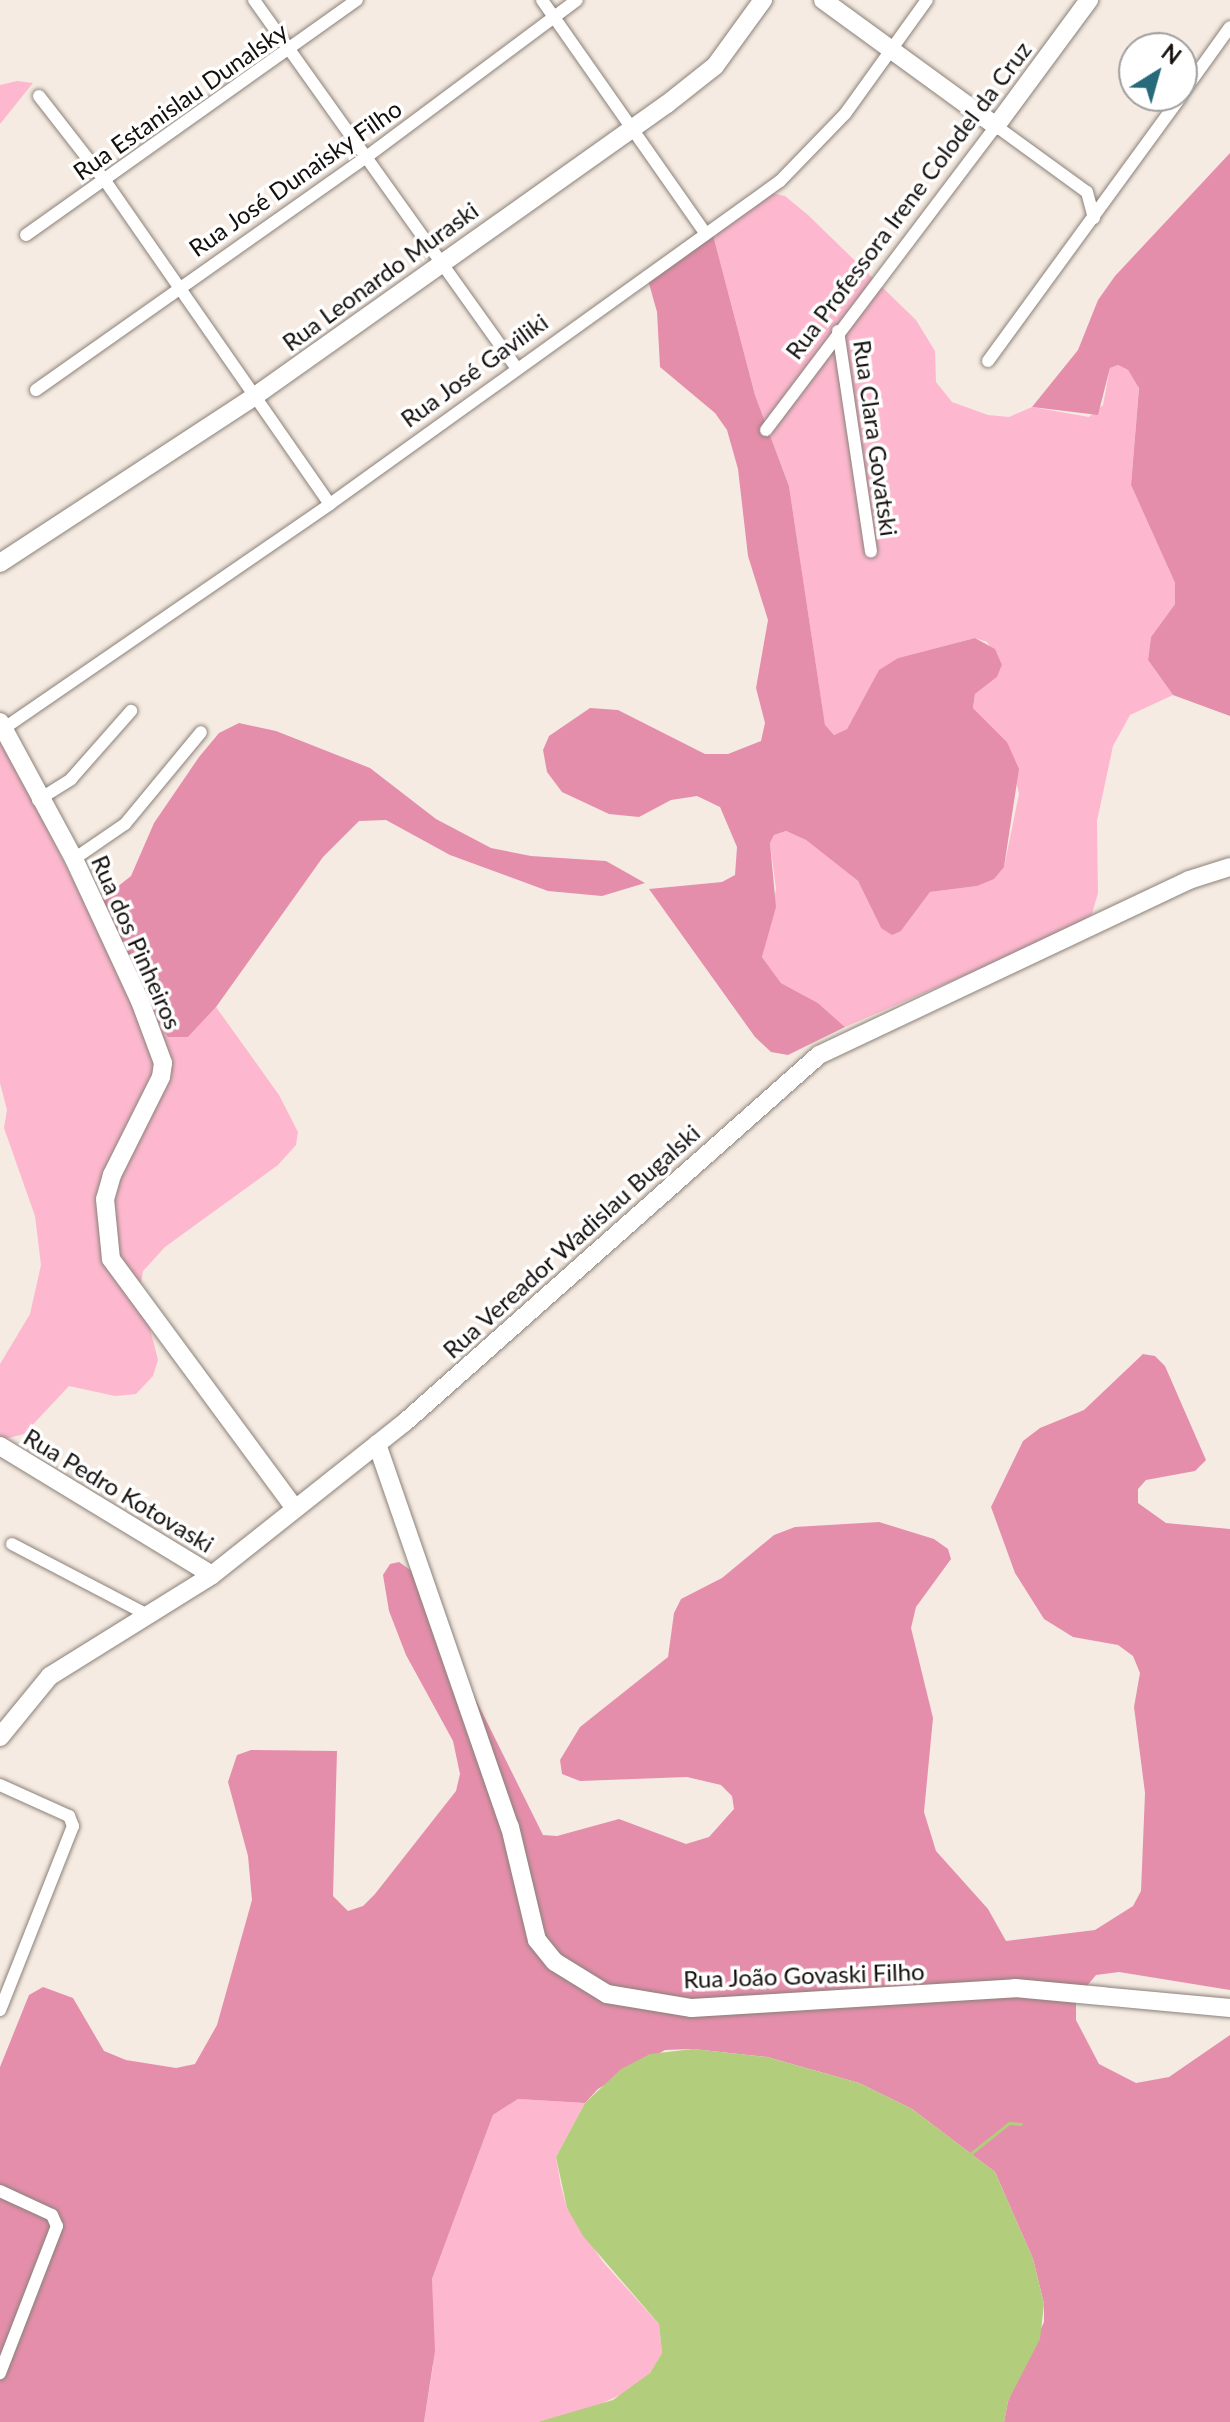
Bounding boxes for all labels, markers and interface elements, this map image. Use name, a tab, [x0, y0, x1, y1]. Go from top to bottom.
street label: Rua Estanislau Dunalsky	[67, 16, 293, 186]
north arrow	[1118, 32, 1198, 112]
street label: Rua Professora Irene Colodel da Cruz	[779, 36, 1037, 364]
text: N	[1157, 38, 1186, 70]
street label: Rua José Dunaisky Filho	[183, 93, 407, 263]
street label: Rua Leonardo Muraski	[277, 195, 483, 357]
street label: Rua José Gaviliki	[395, 307, 553, 433]
street label: Rua Clara Govatski	[848, 338, 904, 538]
street label: Rua dos Pinheiros	[86, 851, 188, 1033]
street label: Rua Vereador Wadislau Bugalski	[436, 1118, 706, 1364]
street label: Rua Pedro Kotovaski	[19, 1422, 219, 1558]
street label: Rua João Govaski Filho	[683, 1956, 925, 1994]

